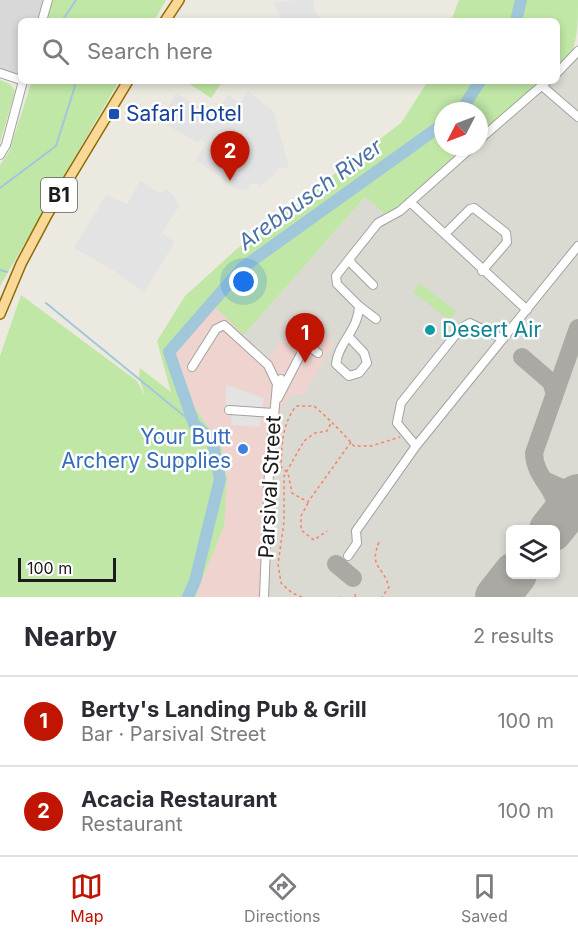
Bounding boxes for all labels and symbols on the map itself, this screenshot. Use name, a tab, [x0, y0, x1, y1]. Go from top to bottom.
place label: Safari Hotel	[126, 101, 242, 126]
north arrow	[434, 102, 488, 156]
marker: Safari Hotel	[107, 107, 121, 121]
pin: 2	[210, 132, 250, 181]
water label: Arebbusch River	[232, 133, 388, 256]
road number: B1	[41, 178, 77, 212]
your location	[229, 267, 258, 296]
pin: 1	[286, 314, 324, 363]
place label: Desert Air	[442, 317, 541, 342]
marker: Desert Air	[423, 323, 437, 337]
street label: Parsival Street	[253, 415, 286, 559]
place label: Your Butt Archery Supplies	[61, 424, 231, 473]
marker: Your Butt Archery Supplies	[236, 442, 250, 456]
scale bar	[18, 555, 116, 582]

